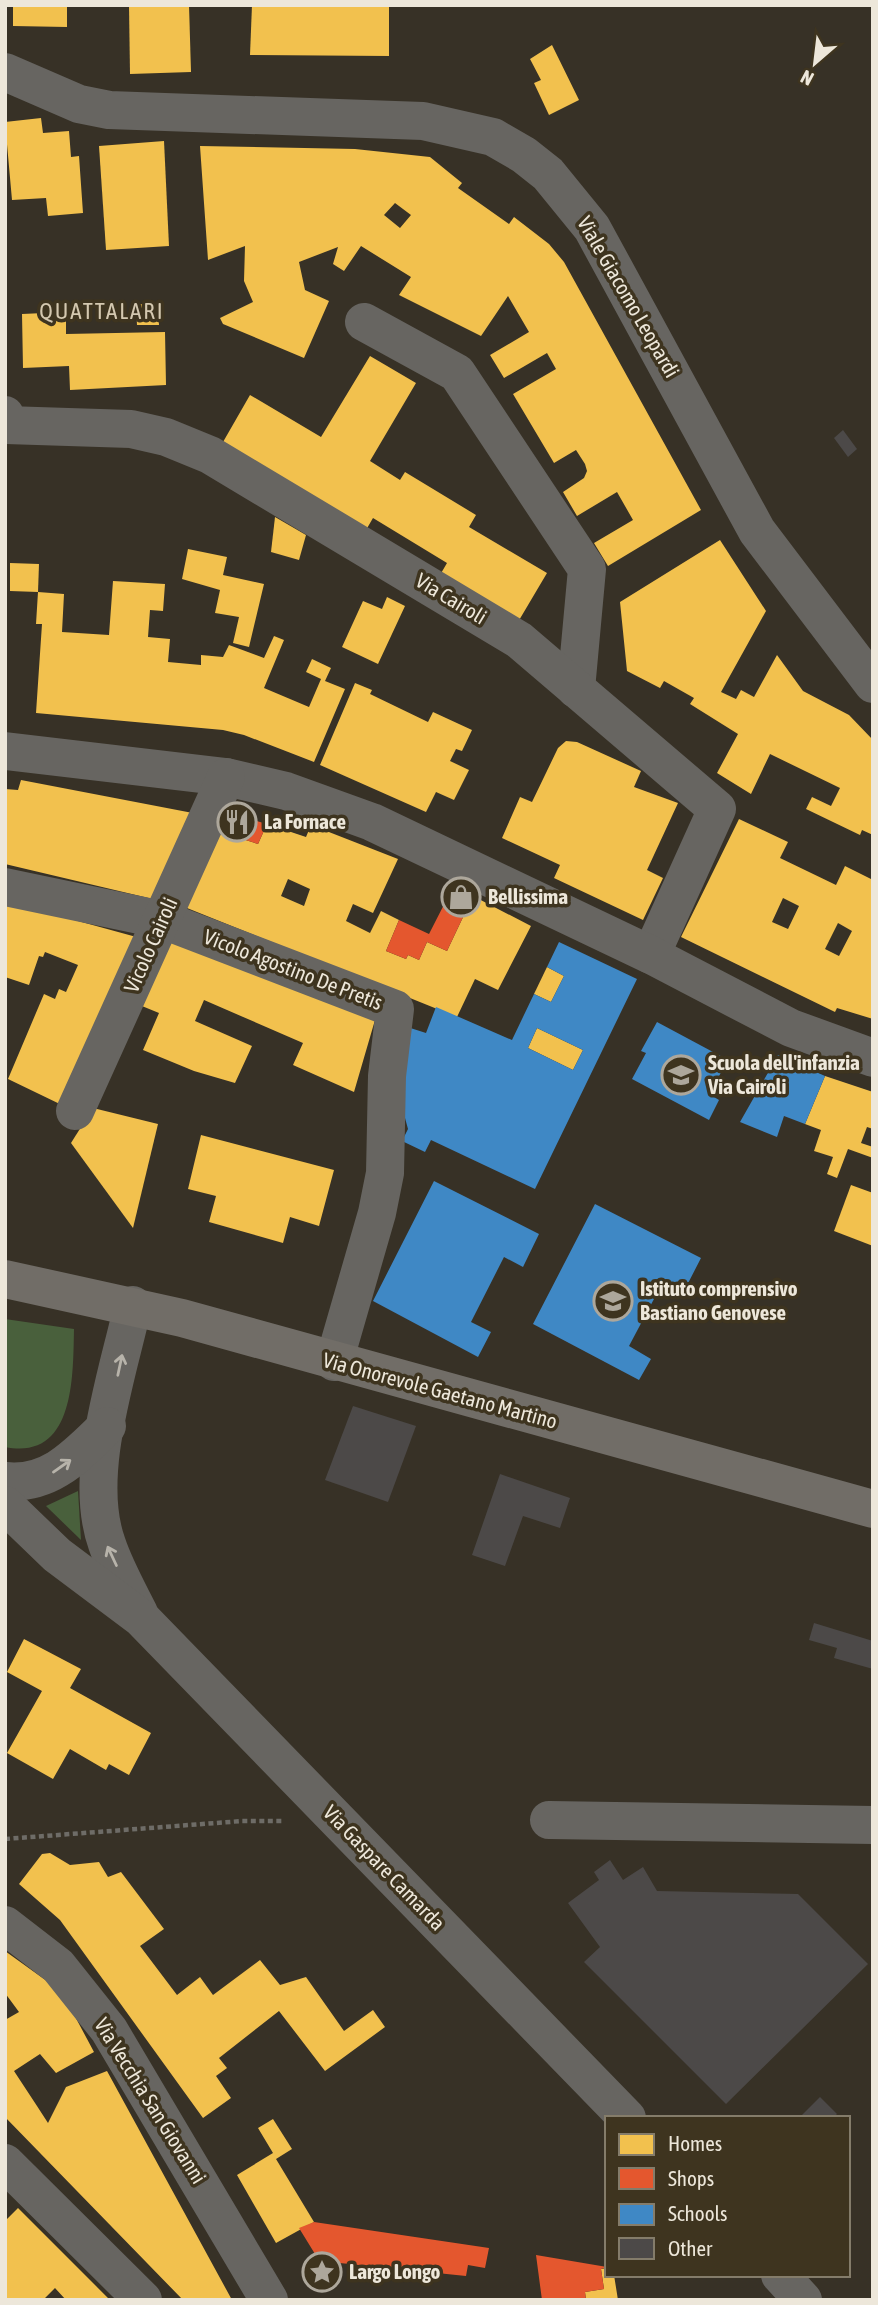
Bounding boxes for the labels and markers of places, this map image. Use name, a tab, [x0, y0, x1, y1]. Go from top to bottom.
restaurant icon: La Fornace	[216, 801, 258, 843]
place label: La Fornace	[264, 809, 346, 833]
shop icon: Bellissima	[440, 876, 482, 918]
place label: Bellissima	[488, 884, 568, 908]
place label: Scuola dell'infanzia Via Cairoli	[707, 1050, 860, 1098]
school or university icon: Scuola dell'infanzia Via Cairoli	[660, 1054, 702, 1096]
place label: Istituto comprensivo Bastiano Genovese	[640, 1276, 798, 1324]
school or university icon: Istituto comprensivo Bastiano Genovese	[592, 1280, 634, 1322]
place icon: Largo Longo	[301, 2251, 343, 2293]
place label: Largo Longo	[349, 2259, 441, 2283]

